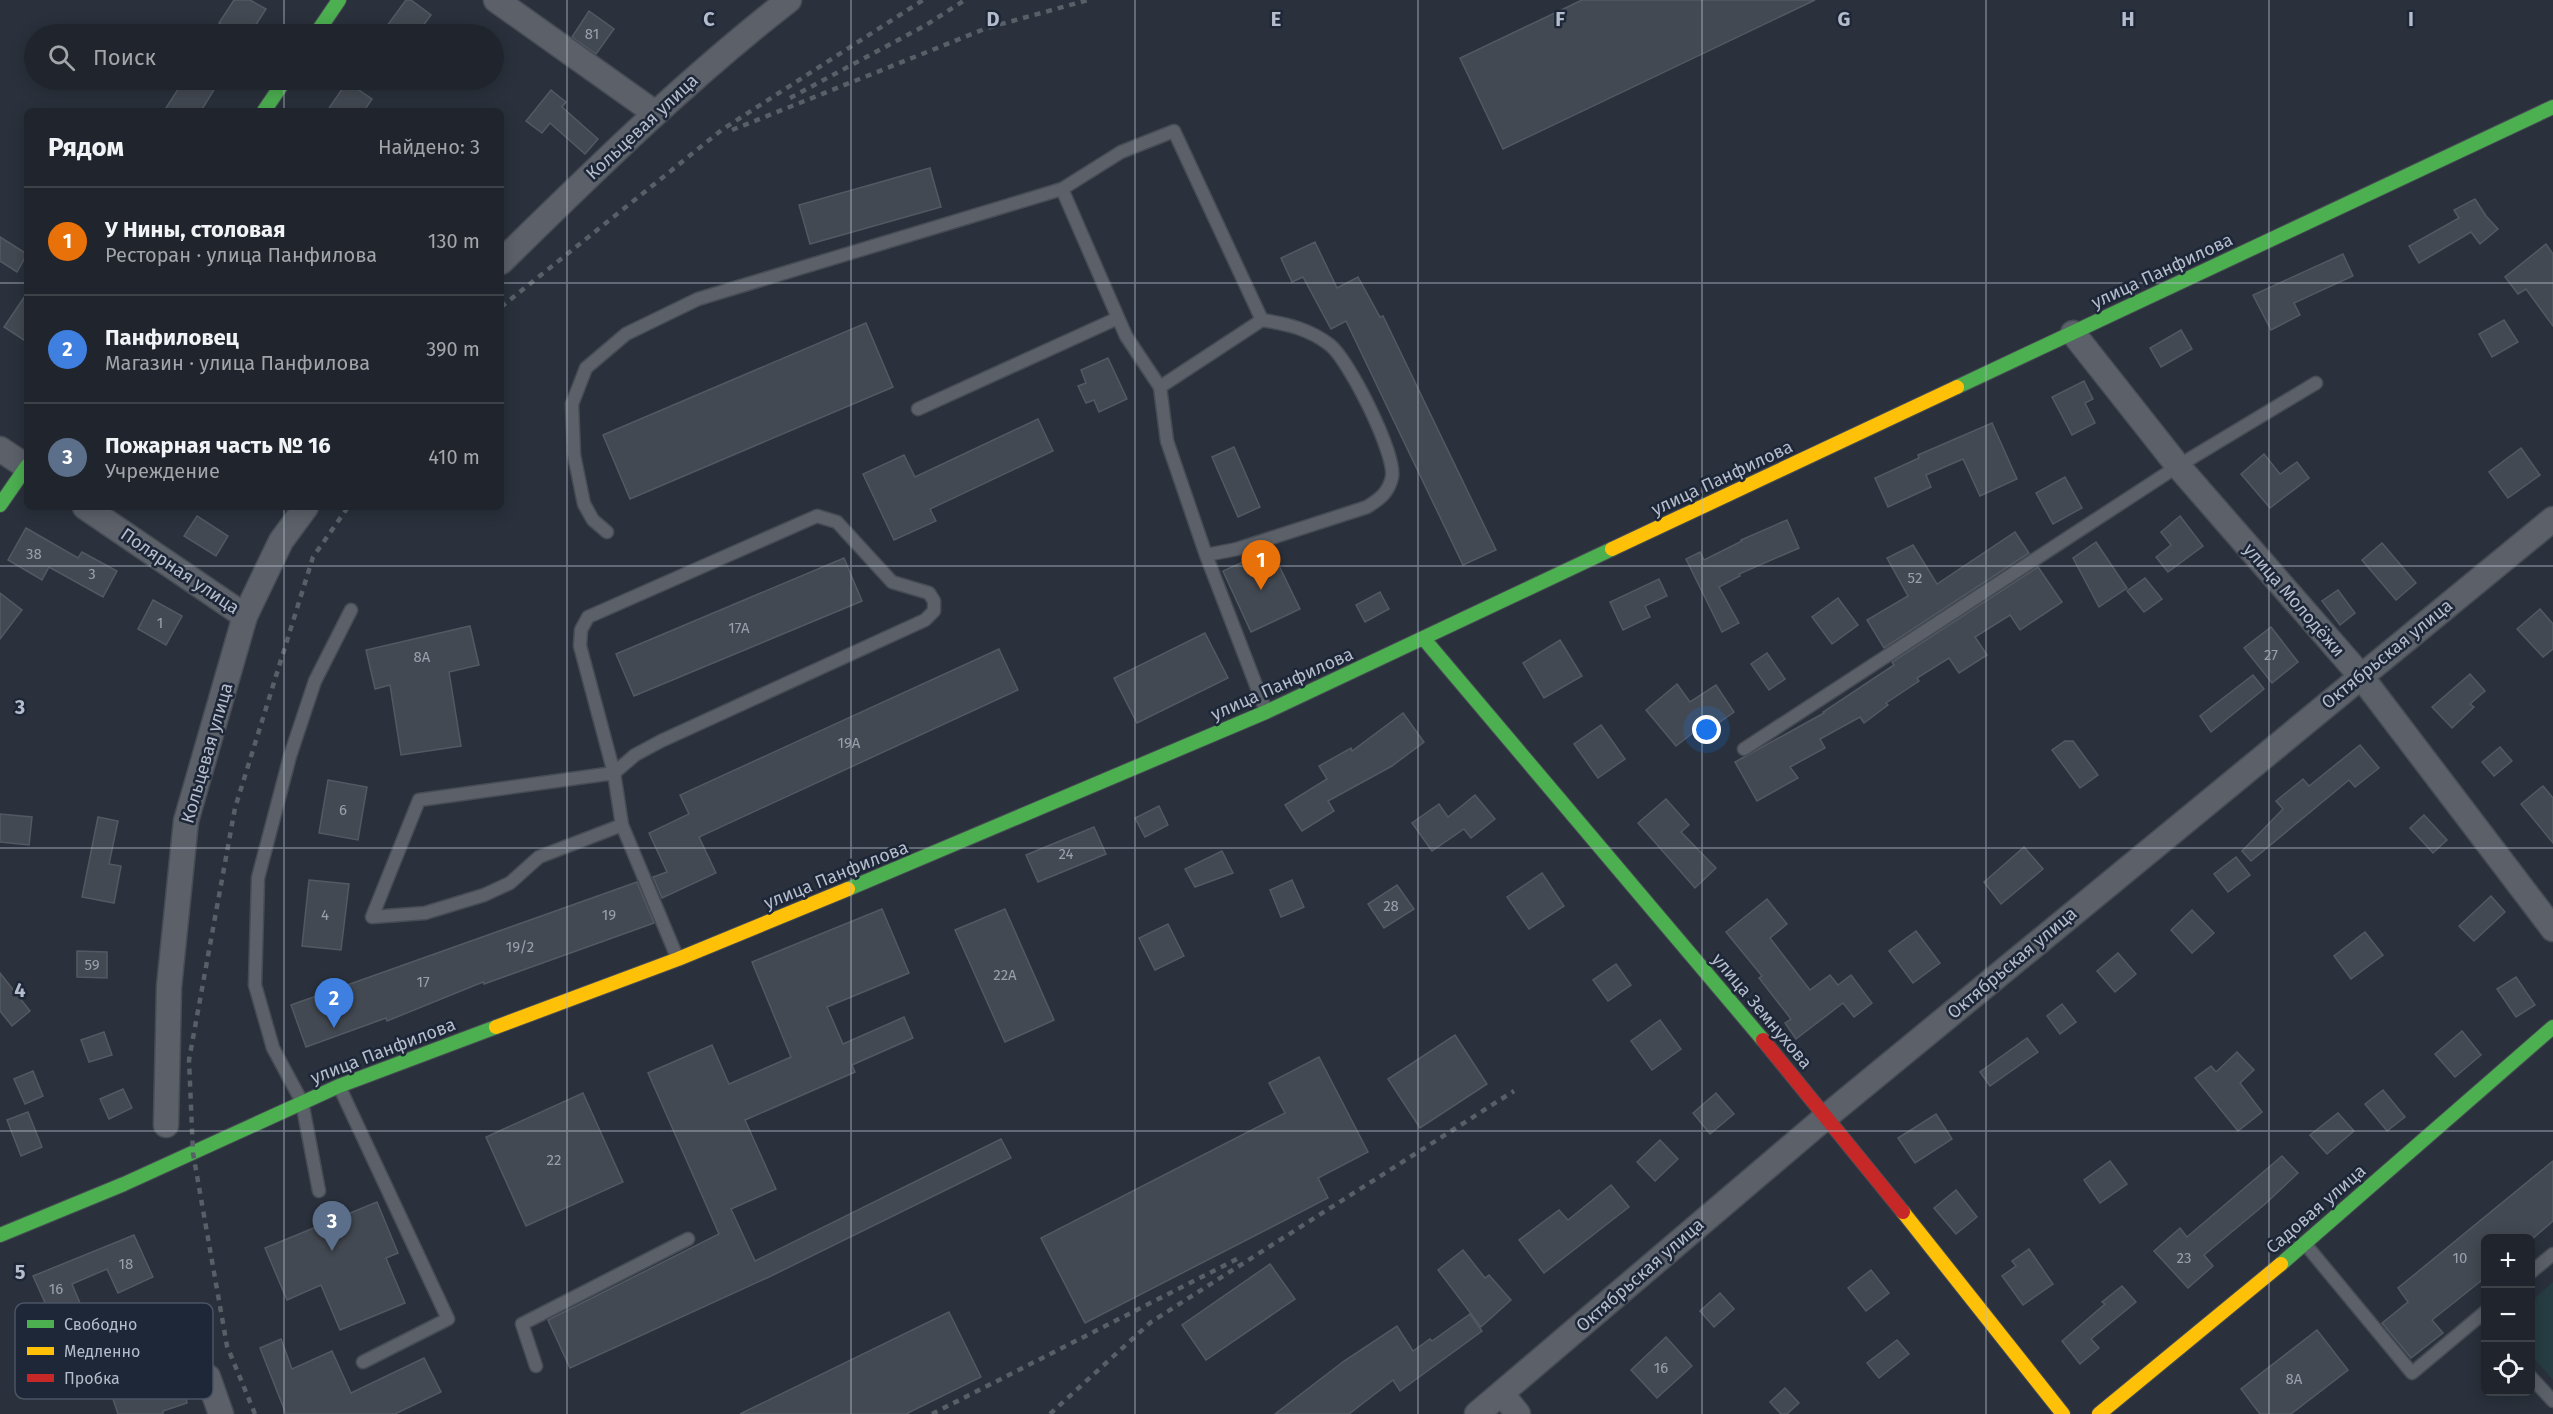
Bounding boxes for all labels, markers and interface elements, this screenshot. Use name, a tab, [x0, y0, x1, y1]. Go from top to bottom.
text: C	[703, 7, 715, 31]
text: D	[986, 7, 1000, 31]
text: E	[1271, 7, 1281, 31]
text: F	[1555, 7, 1565, 31]
text: G	[1838, 7, 1850, 31]
text: H	[2121, 7, 2135, 31]
text: I	[2408, 7, 2414, 31]
search box	[24, 24, 504, 90]
house number: 81	[585, 25, 599, 43]
icon: search	[45, 41, 78, 74]
text: Поиск	[93, 44, 156, 71]
street label: Кольцевая улица	[581, 69, 703, 185]
text: Рядом	[48, 132, 124, 163]
text: Найдено: 3	[378, 135, 480, 159]
text: У Нины, столовая	[105, 216, 285, 243]
text: 1	[63, 229, 72, 253]
text: 130 m	[428, 229, 480, 253]
street label: улица Панфилова	[2088, 229, 2236, 313]
text: Ресторан · улица Панфилова	[105, 243, 377, 267]
text: Панфиловец	[105, 324, 239, 351]
text: 2	[62, 337, 73, 361]
text: 390 m	[426, 337, 480, 361]
text: Магазин · улица Панфилова	[105, 351, 370, 375]
text: Пожарная часть № 16	[105, 432, 331, 459]
street label: улица Панфилова	[1648, 436, 1796, 520]
text: 3	[62, 445, 73, 469]
text: 410 m	[428, 445, 480, 469]
text: Учреждение	[105, 459, 220, 483]
street label: Полярная улица	[116, 523, 244, 619]
street label: улица Молодёжи	[2239, 539, 2349, 661]
pin: 1	[1242, 540, 1280, 590]
house number: 38	[26, 545, 42, 563]
house number: 3	[88, 565, 96, 583]
house number: 52	[1908, 569, 1922, 587]
street label: Октябрьская улица	[2317, 594, 2457, 714]
house number: 1	[157, 614, 163, 632]
house number: 17А	[728, 619, 750, 637]
street label: улица Панфилова	[1207, 643, 1357, 725]
house number: 27	[2264, 646, 2278, 664]
house number: 8А	[414, 648, 431, 666]
street label: Кольцевая улица	[176, 680, 238, 826]
text: 3	[14, 695, 25, 719]
your location	[1692, 715, 1721, 744]
house number: 19А	[838, 734, 861, 752]
house number: 6	[339, 801, 347, 819]
street label: улица Панфилова	[761, 836, 911, 914]
house number: 24	[1058, 845, 1074, 863]
house number: 28	[1383, 897, 1399, 915]
street label: Октябрьская улица	[1943, 902, 2081, 1024]
house number: 4	[321, 906, 329, 924]
house number: 19	[602, 906, 616, 924]
house number: 19/2	[506, 938, 534, 956]
street label: улица Земнухова	[1707, 949, 1817, 1073]
house number: 59	[84, 956, 100, 974]
house number: 22А	[993, 966, 1017, 984]
house number: 17	[416, 973, 430, 991]
text: 4	[14, 978, 26, 1002]
pin: 2	[314, 978, 354, 1028]
street label: улица Панфилова	[307, 1013, 459, 1089]
house number: 22	[547, 1151, 561, 1169]
street label: Садовая улица	[2262, 1160, 2370, 1258]
pin: 3	[312, 1202, 352, 1251]
street label: Октябрьская улица	[1572, 1213, 1708, 1337]
map controls	[2481, 1234, 2535, 1396]
button: +	[2481, 1234, 2535, 1288]
house number: 23	[2177, 1249, 2191, 1267]
house number: 10	[2453, 1249, 2467, 1267]
house number: 18	[119, 1255, 133, 1273]
text: 5	[15, 1260, 26, 1284]
house number: 16	[49, 1280, 63, 1298]
button: −	[2481, 1288, 2535, 1342]
legend	[15, 1303, 213, 1399]
text: Свободно	[64, 1315, 137, 1334]
text: Медленно	[64, 1342, 140, 1361]
button: locate	[2481, 1342, 2535, 1396]
house number: 16	[1654, 1359, 1668, 1377]
text: Пробка	[64, 1369, 120, 1388]
house number: 8А	[2286, 1370, 2303, 1388]

